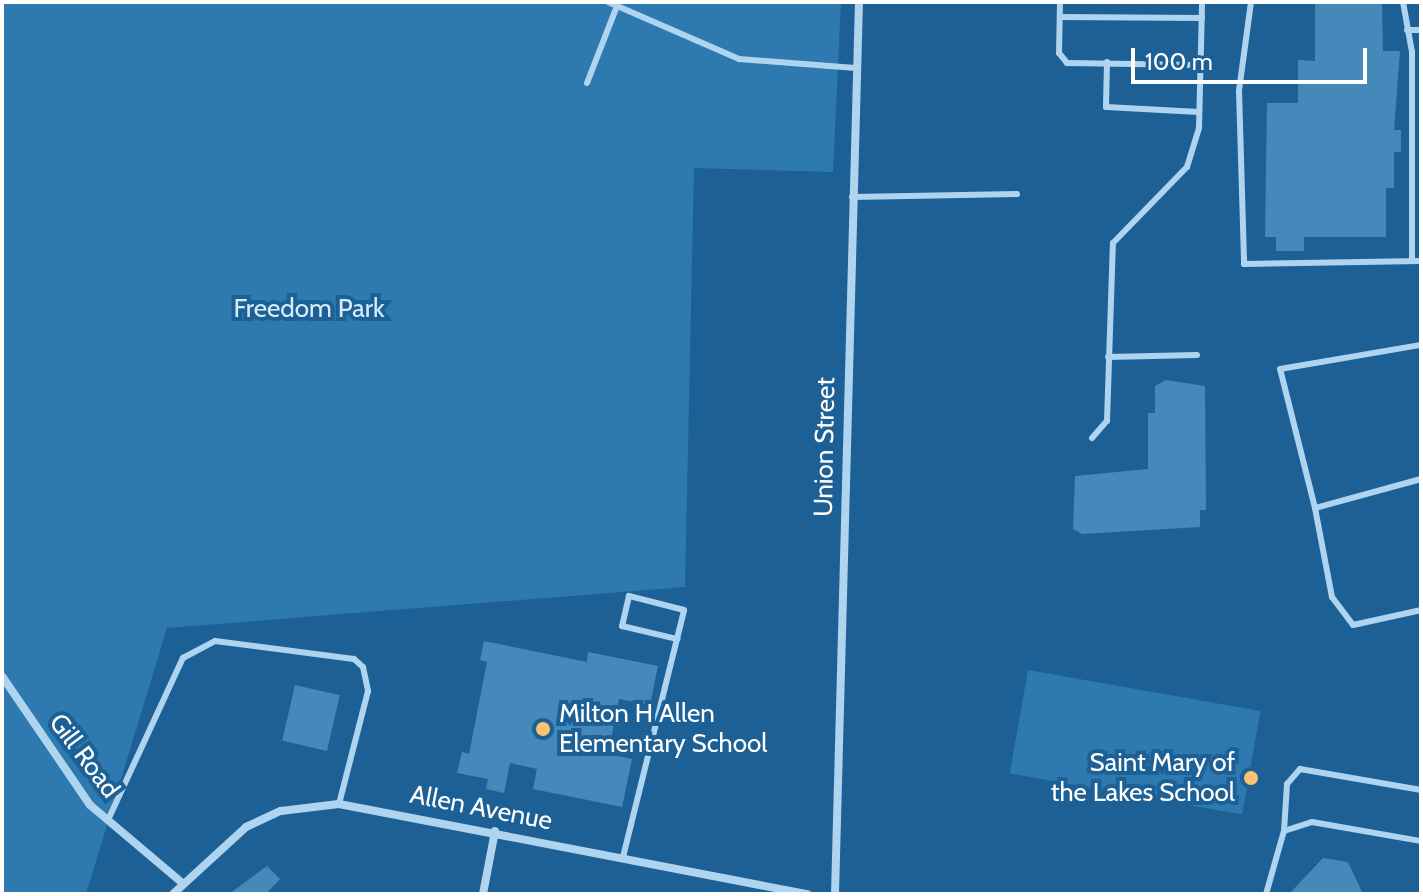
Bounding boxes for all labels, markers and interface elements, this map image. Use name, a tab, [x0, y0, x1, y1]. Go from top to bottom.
scale bar	[1135, 32, 1371, 82]
text: 100 m	[1145, 47, 1213, 76]
park label: Freedom Park	[233, 293, 385, 325]
street label: Union Street	[808, 377, 842, 517]
place label: Milton H Allen Elementary School	[559, 698, 767, 760]
street label: Gill Road	[42, 708, 126, 804]
marker: Milton H Allen Elementary School	[534, 720, 552, 738]
place label: Saint Mary of the Lakes School	[1051, 747, 1235, 808]
marker: Saint Mary of the Lakes School	[1242, 769, 1260, 787]
street label: Allen Avenue	[407, 779, 555, 837]

